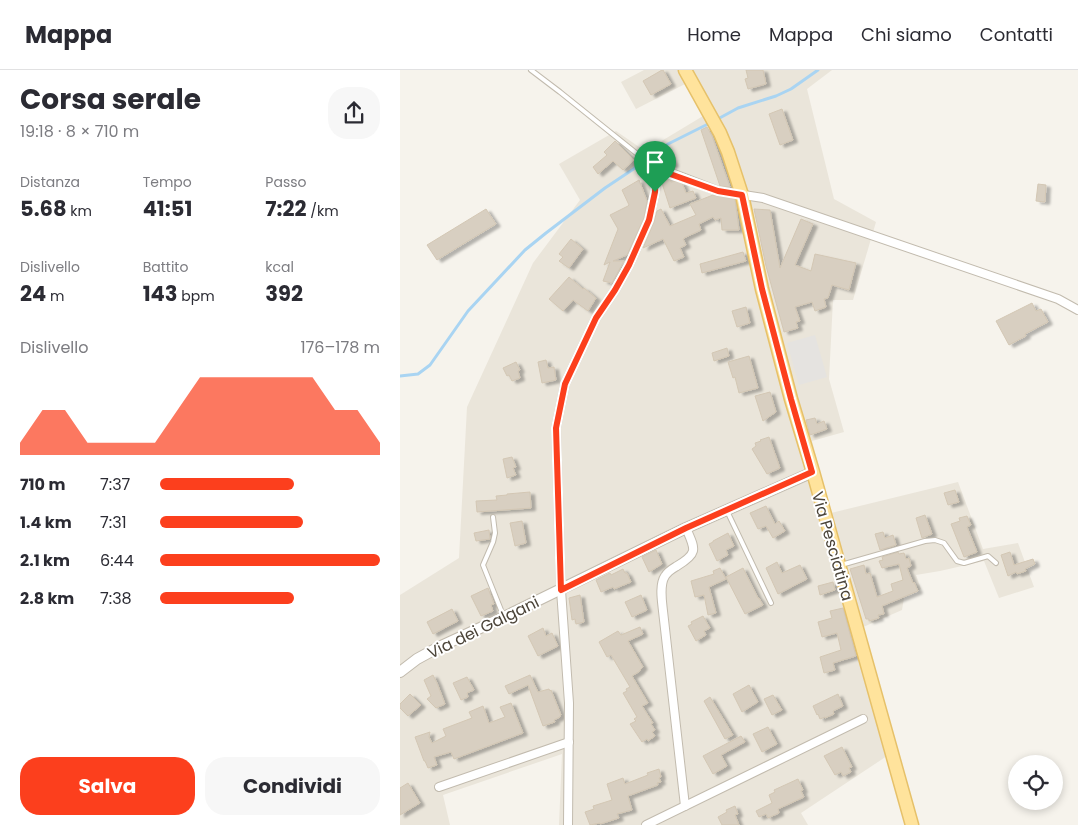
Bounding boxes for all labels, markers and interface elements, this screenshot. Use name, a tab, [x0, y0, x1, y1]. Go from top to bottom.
text: Mappa	[25, 18, 112, 51]
text: Home	[687, 22, 741, 47]
text: Mappa	[769, 22, 833, 47]
text: Chi siamo	[861, 22, 952, 47]
text: Contatti	[980, 22, 1053, 47]
text: Corsa serale	[20, 80, 201, 119]
button: share	[328, 87, 380, 139]
text: 19:18 · 8 × 710 m	[20, 120, 139, 143]
pin	[634, 141, 676, 192]
icon: arrive	[641, 148, 669, 176]
text: Distanza	[20, 172, 80, 192]
text: Tempo	[143, 172, 192, 192]
text: Passo	[265, 172, 306, 192]
text: 5.68	[20, 194, 67, 223]
text: 41:51	[143, 194, 192, 223]
text: 7:22	[265, 194, 307, 223]
text: km	[67, 201, 92, 221]
text: /km	[307, 201, 339, 221]
text: Dislivello	[20, 257, 80, 277]
text: Battito	[143, 257, 188, 277]
text: kcal	[265, 257, 294, 277]
text: 24	[20, 279, 46, 308]
text: 143	[143, 279, 177, 308]
text: 392	[265, 279, 303, 308]
text: m	[46, 286, 64, 306]
text: bpm	[177, 286, 215, 306]
text: Dislivello	[20, 336, 88, 359]
text: 176–178 m	[300, 336, 380, 359]
text: 710 m	[20, 473, 65, 496]
text: 7:37	[100, 473, 130, 496]
street label: Via Pesciatina	[806, 489, 859, 603]
text: 1.4 km	[20, 511, 72, 534]
text: 7:31	[100, 511, 127, 534]
text: 2.1 km	[20, 549, 70, 572]
text: 6:44	[100, 549, 134, 572]
text: 2.8 km	[20, 587, 74, 610]
text: 7:38	[100, 587, 132, 610]
street label: Via dei Galgani	[423, 590, 543, 664]
map controls	[1008, 755, 1063, 810]
button: locate	[1008, 755, 1063, 810]
button: Salva	[20, 757, 195, 815]
button: Condividi	[205, 757, 380, 815]

